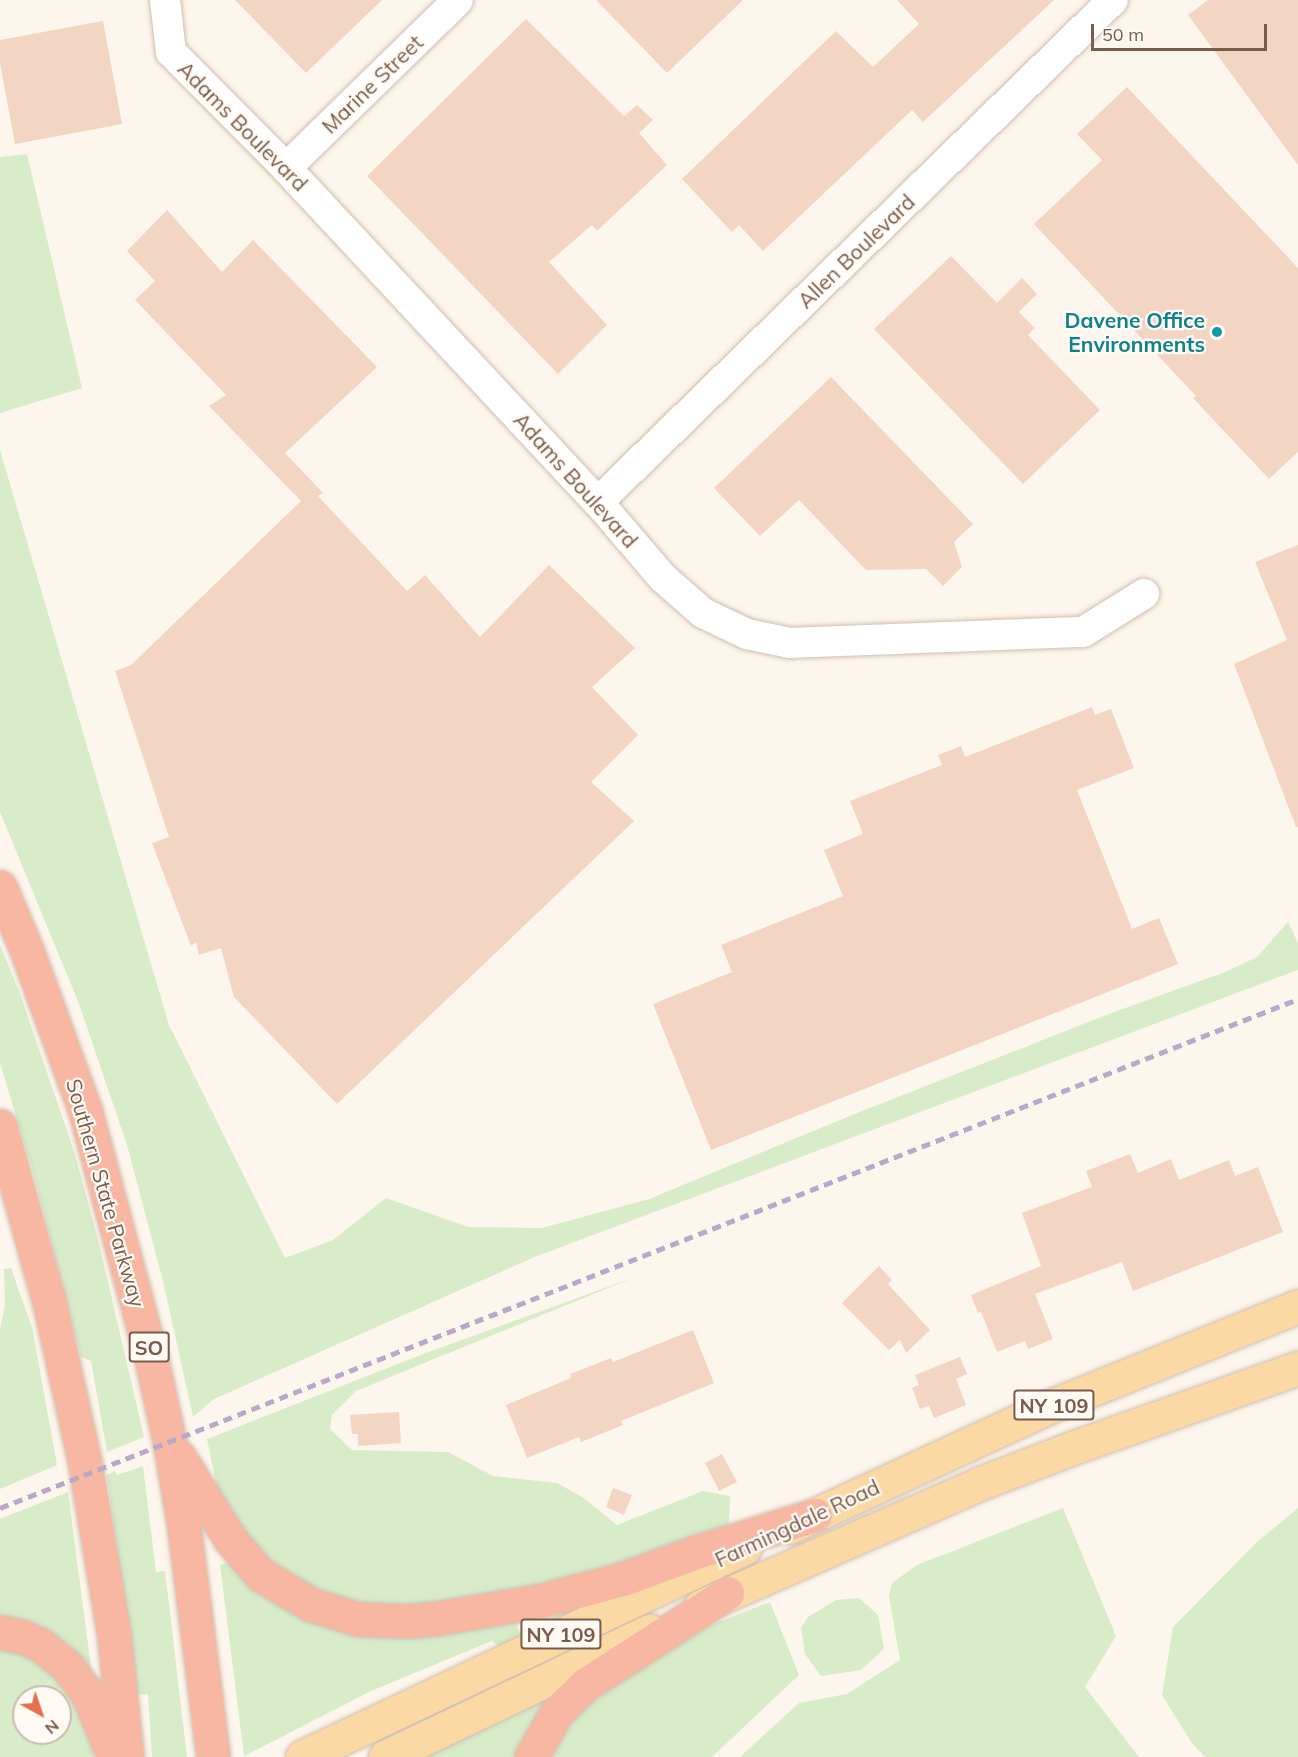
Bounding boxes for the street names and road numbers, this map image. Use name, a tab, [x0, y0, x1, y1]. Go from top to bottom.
street label: Marine Street	[316, 30, 428, 138]
street label: Adams Boulevard	[173, 56, 313, 196]
street label: Allen Boulevard	[792, 189, 920, 313]
street label: Adams Boulevard	[509, 407, 643, 553]
street label: Southern State Parkway	[61, 1076, 151, 1310]
road number: SO	[128, 1330, 170, 1364]
road number: NY 109	[1012, 1388, 1096, 1422]
street label: Farmingdale Road	[711, 1474, 883, 1572]
road number: NY 109	[519, 1617, 603, 1651]

